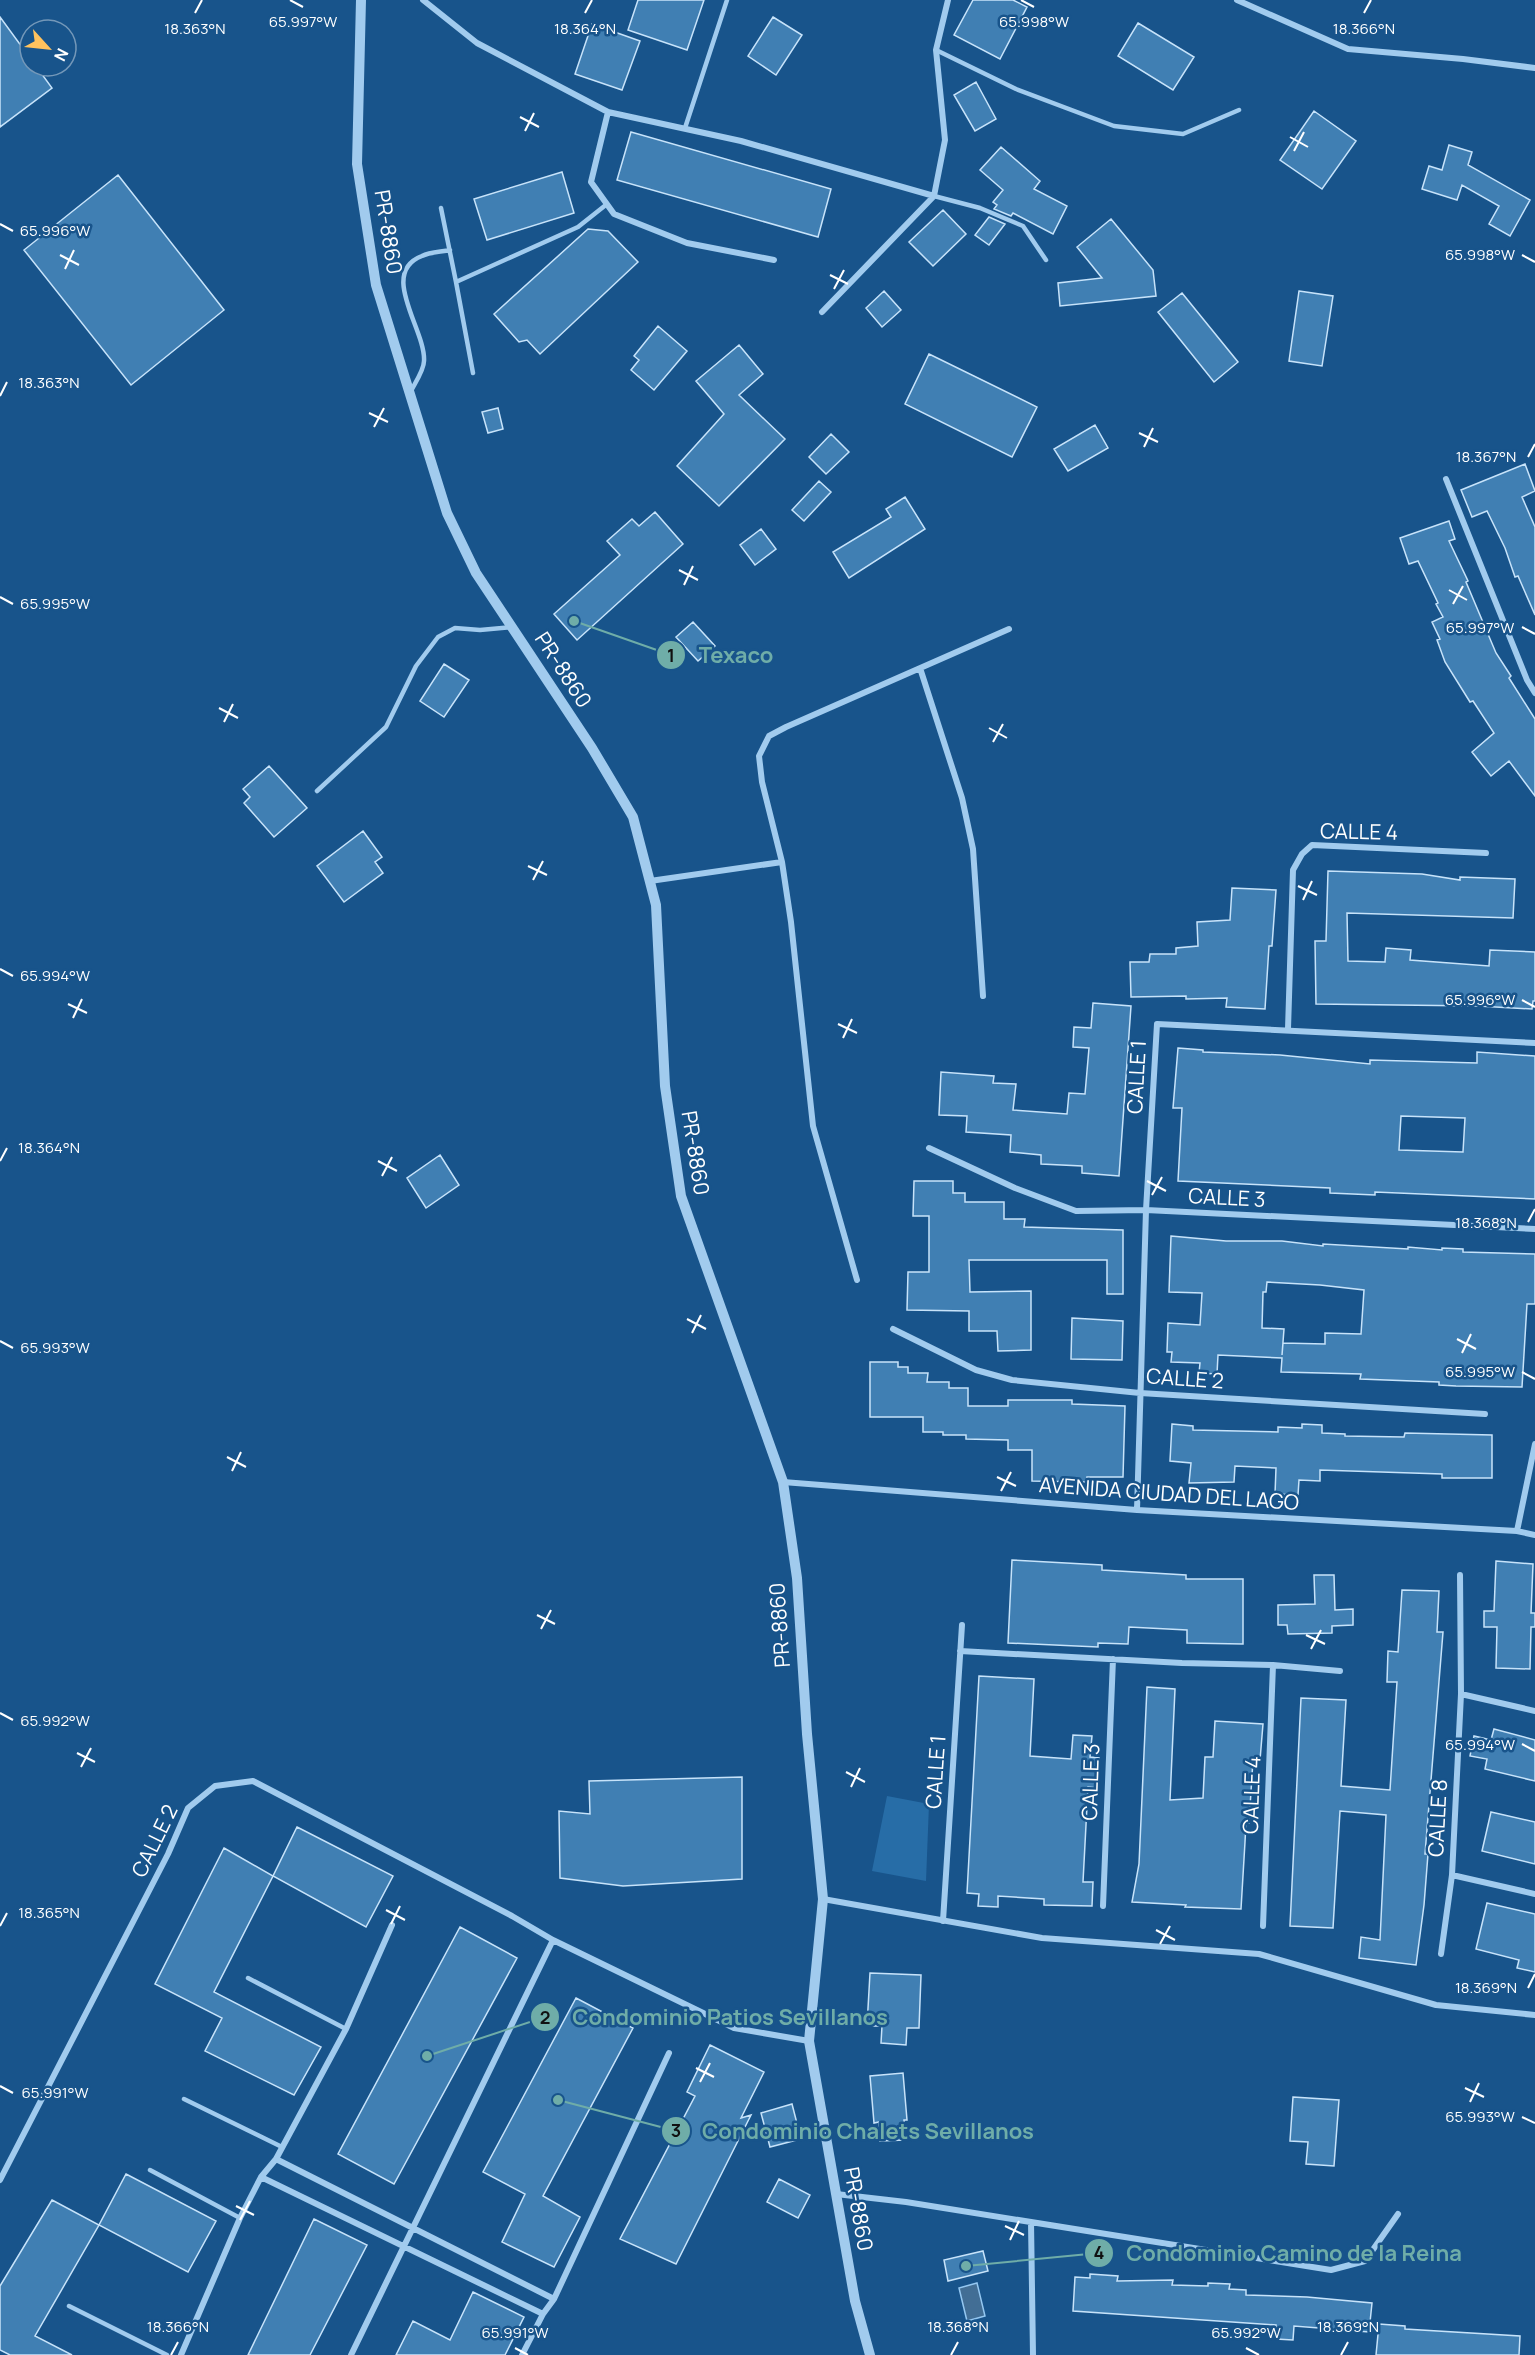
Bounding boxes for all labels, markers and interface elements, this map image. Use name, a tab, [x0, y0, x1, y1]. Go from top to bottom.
text: 65.997°W	[269, 11, 337, 32]
text: 65.998°W	[999, 11, 1069, 32]
north arrow	[18, 18, 78, 78]
text: 18.363°N	[164, 18, 226, 39]
text: 18.364°N	[554, 18, 616, 39]
text: 18.366°N	[1333, 18, 1395, 39]
text: N	[49, 45, 74, 65]
street label: PR-8860	[369, 188, 409, 276]
text: 65.996°W	[20, 220, 90, 241]
text: 65.998°W	[1445, 244, 1515, 265]
text: 18.363°N	[18, 372, 80, 393]
text: 18.367°N	[1456, 446, 1516, 467]
text: 65.995°W	[20, 593, 90, 614]
text: 65.997°W	[1446, 617, 1514, 638]
street label: PR-8860	[529, 626, 599, 713]
callout: Texaco	[656, 635, 785, 675]
text: Texaco	[699, 640, 773, 670]
text: 1	[667, 643, 675, 667]
street label: CALLE 4	[1320, 816, 1398, 846]
text: 65.994°W	[20, 965, 90, 986]
text: 65.996°W	[1445, 989, 1515, 1010]
street label: CALLE 1	[1120, 1039, 1152, 1114]
street label: PR-8860	[676, 1109, 716, 1197]
text: 18.364°N	[18, 1137, 80, 1158]
street label: CALLE 3	[1188, 1181, 1266, 1213]
text: 18.368°N	[1455, 1212, 1517, 1233]
text: 65.993°W	[20, 1337, 90, 1358]
street label: CALLE 2	[1145, 1361, 1225, 1395]
text: 65.995°W	[1445, 1361, 1515, 1382]
street label: AVENIDA CIUDAD DEL LAGO	[1038, 1470, 1300, 1516]
street label: PR-8860	[762, 1582, 796, 1668]
text: 65.992°W	[20, 1710, 90, 1731]
street label: CALLE 1	[918, 1734, 952, 1810]
text: 65.994°W	[1445, 1734, 1515, 1755]
street label: CALLE 3	[1075, 1743, 1105, 1821]
street label: CALLE 4	[1236, 1756, 1266, 1834]
street label: CALLE 8	[1421, 1778, 1453, 1857]
street label: CALLE 2	[125, 1800, 184, 1882]
text: 18.365°N	[18, 1902, 80, 1923]
text: 18.369°N	[1455, 1977, 1517, 1998]
callout: Condominio Patios Sevillanos	[530, 1997, 900, 2037]
text: Condominio Patios Sevillanos	[572, 2002, 888, 2032]
text: 2	[540, 2005, 550, 2029]
text: 65.991°W	[21, 2082, 89, 2103]
text: 65.993°W	[1445, 2106, 1515, 2127]
callout: Condominio Chalets Sevillanos	[661, 2111, 1046, 2151]
text: Condominio Chalets Sevillanos	[702, 2116, 1034, 2146]
text: 3	[671, 2118, 681, 2142]
street label: PR-8860	[838, 2165, 880, 2253]
callout: Condominio Camino de la Reina	[1084, 2233, 1474, 2273]
text: Condominio Camino de la Reina	[1126, 2238, 1462, 2268]
text: 4	[1094, 2240, 1105, 2264]
text: 18.366°N	[147, 2316, 209, 2337]
text: 18.368°N	[927, 2316, 989, 2337]
text: 18.369°N	[1317, 2316, 1379, 2337]
text: 65.991°W	[481, 2322, 549, 2343]
text: 65.992°W	[1211, 2322, 1281, 2343]

